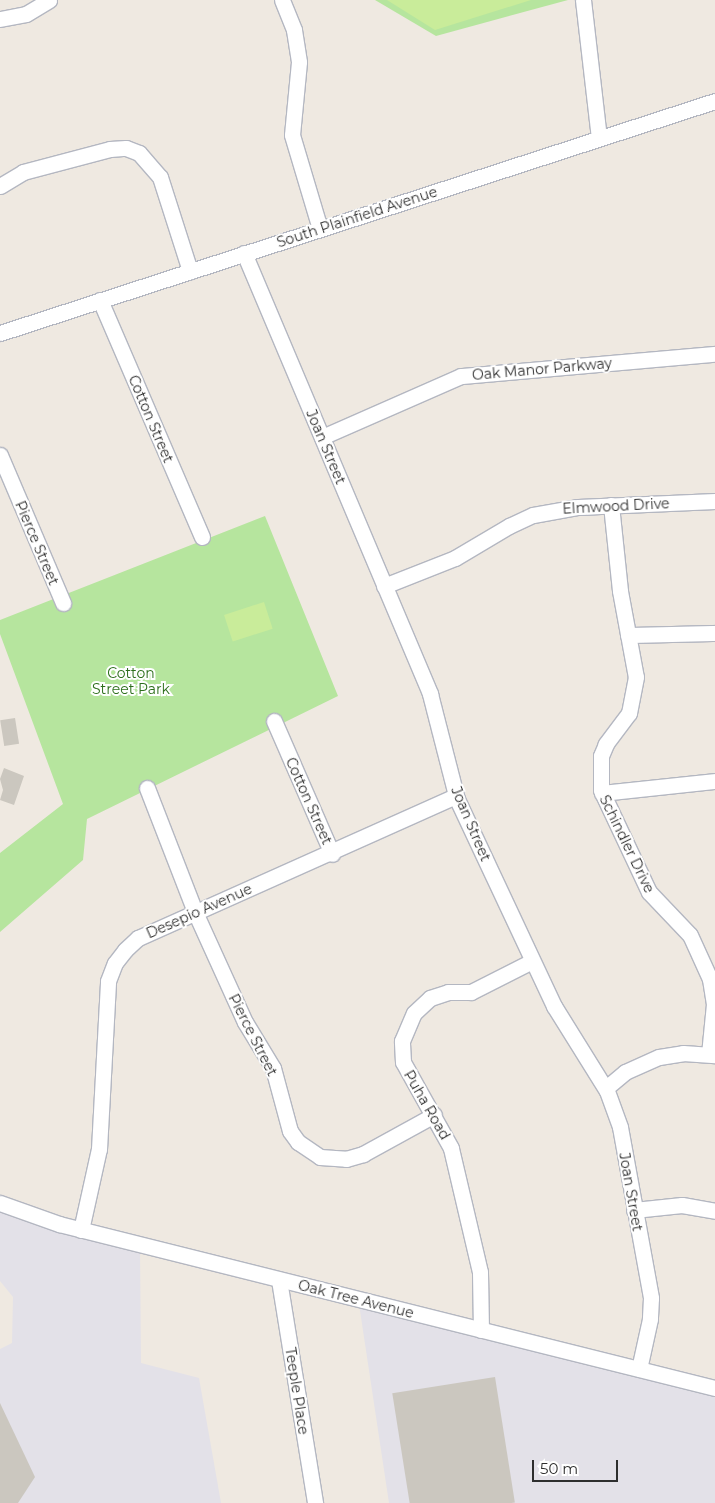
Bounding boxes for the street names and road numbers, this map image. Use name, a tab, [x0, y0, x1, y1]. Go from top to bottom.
street label: South Plainfield Avenue	[275, 183, 439, 251]
street label: Oak Manor Parkway	[471, 355, 613, 383]
street label: Cotton Street	[125, 373, 177, 465]
street label: Joan Street	[303, 407, 349, 487]
street label: Elmwood Drive	[562, 495, 670, 517]
street label: Pierce Street	[12, 498, 62, 588]
street label: Cotton Street	[282, 755, 336, 847]
street label: Joan Street	[448, 784, 494, 864]
street label: Schindler Drive	[596, 792, 658, 896]
street label: Desepio Avenue	[144, 880, 254, 942]
street label: Pierce Street	[225, 991, 281, 1079]
street label: Puha Road	[400, 1067, 454, 1143]
street label: Joan Street	[616, 1151, 646, 1233]
street label: Oak Tree Avenue	[296, 1276, 416, 1322]
street label: Teeple Place	[282, 1346, 312, 1436]

